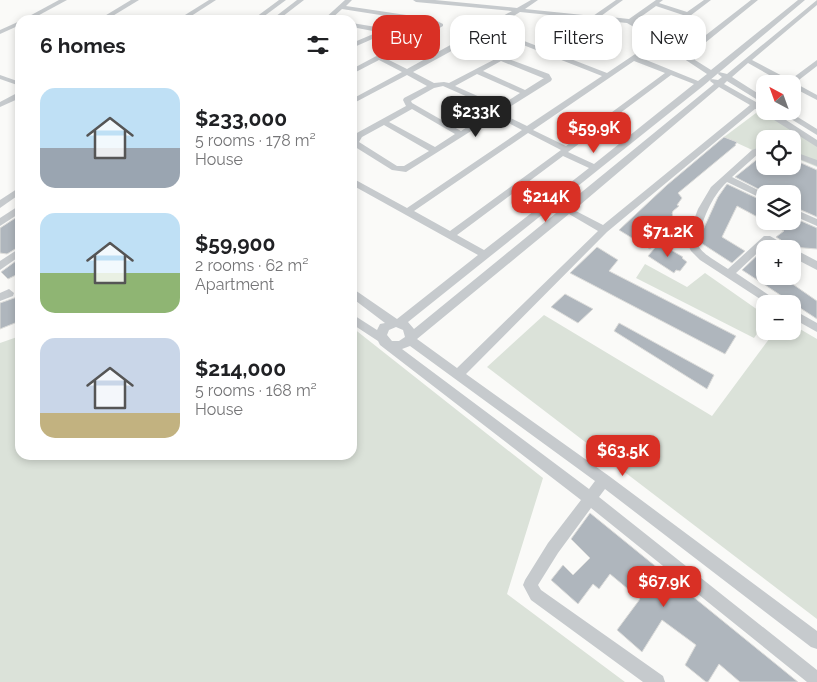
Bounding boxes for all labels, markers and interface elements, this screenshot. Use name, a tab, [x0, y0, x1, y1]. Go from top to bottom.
chip: Buy	[372, 15, 440, 60]
chip: Rent	[450, 15, 525, 60]
chip: Filters	[535, 15, 622, 60]
chip: New	[632, 15, 706, 60]
icon: filters	[304, 31, 332, 59]
text: 6 homes	[40, 33, 126, 58]
north arrow	[756, 75, 801, 120]
map controls	[756, 75, 801, 340]
pin: $233K	[441, 96, 511, 138]
text: $233K	[452, 102, 500, 121]
text: $233,000	[195, 106, 287, 131]
icon: home	[80, 108, 140, 168]
pin: $59.9K	[553, 112, 635, 154]
text: $59.9K	[568, 118, 620, 137]
button: locate	[756, 130, 801, 175]
text: 5 rooms · 178 m²	[195, 131, 316, 150]
text: House	[195, 150, 243, 169]
pin: $214K	[511, 180, 581, 223]
button: layers	[756, 185, 801, 230]
text: $214K	[523, 187, 569, 206]
pin: $71.2K	[627, 216, 709, 258]
text: $71.2K	[643, 222, 693, 241]
text: $59,900	[195, 231, 275, 256]
icon: home	[80, 233, 140, 293]
button: +	[756, 240, 801, 285]
text: 2 rooms · 62 m²	[195, 256, 308, 275]
text: Apartment	[195, 275, 274, 294]
button: −	[756, 295, 801, 340]
text: $214,000	[195, 356, 286, 381]
icon: home	[80, 358, 140, 418]
text: 5 rooms · 168 m²	[195, 381, 317, 400]
text: House	[195, 400, 243, 419]
pin: $63.5K	[582, 434, 664, 477]
text: $63.5K	[597, 441, 649, 460]
pin: $67.9K	[623, 566, 705, 608]
text: $67.9K	[638, 572, 690, 591]

